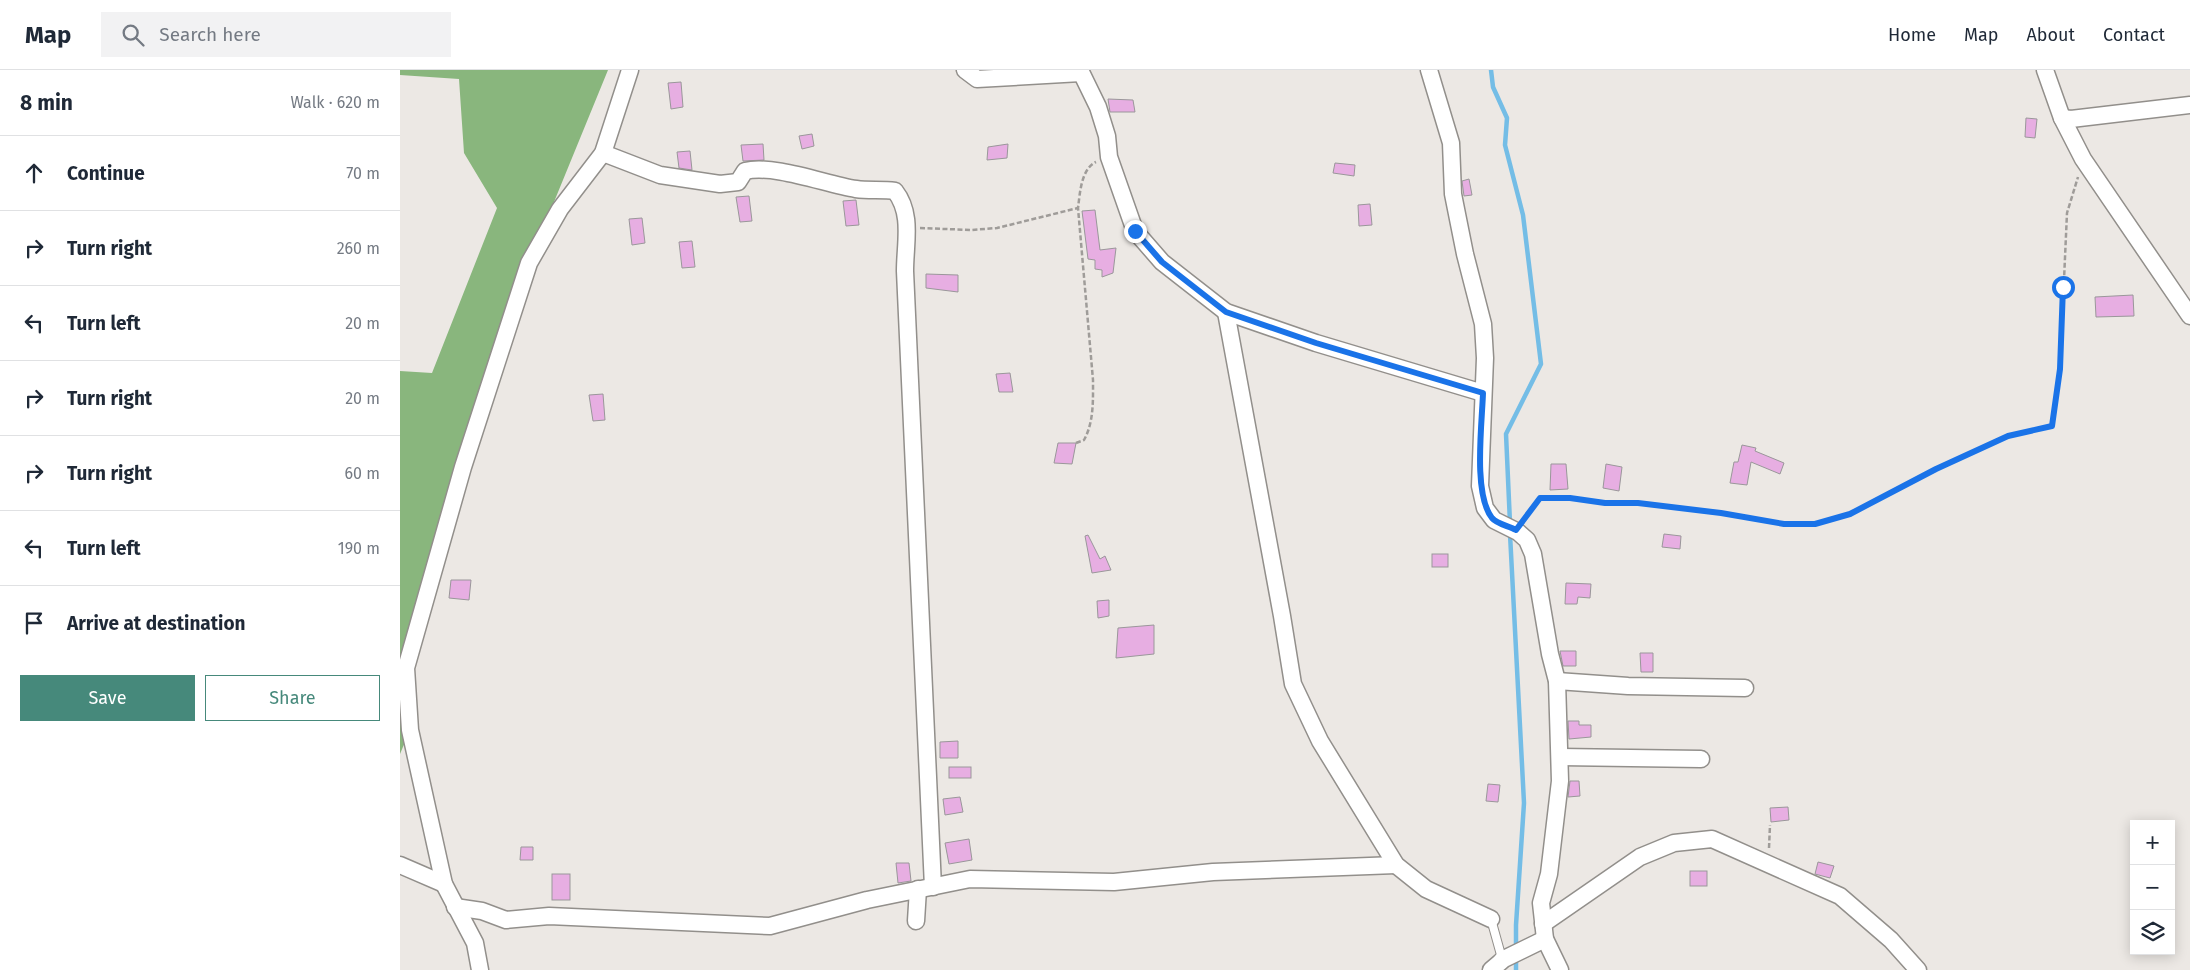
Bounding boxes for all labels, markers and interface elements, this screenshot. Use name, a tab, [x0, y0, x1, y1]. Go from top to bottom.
search box	[101, 12, 451, 57]
text: Map	[25, 21, 71, 49]
icon: search	[119, 21, 147, 49]
text: Search here	[159, 23, 261, 46]
text: Home	[1888, 24, 1936, 46]
text: Map	[1964, 24, 1998, 46]
text: About	[2026, 24, 2075, 46]
text: Contact	[2103, 24, 2165, 46]
text: 8 min	[20, 90, 73, 116]
text: Walk · 620 m	[290, 93, 380, 112]
icon: ahead	[20, 159, 48, 187]
text: Continue	[67, 162, 145, 185]
text: 70 m	[346, 164, 380, 183]
route end	[1124, 220, 1147, 243]
icon: right	[20, 234, 48, 262]
text: Turn right	[67, 237, 152, 260]
text: 260 m	[337, 239, 380, 258]
route start	[2052, 276, 2075, 299]
icon: left	[20, 309, 48, 337]
text: Turn left	[67, 312, 141, 335]
text: 20 m	[345, 314, 380, 333]
icon: right	[20, 384, 48, 412]
text: Turn right	[67, 387, 152, 410]
text: 20 m	[345, 389, 380, 408]
icon: right	[20, 459, 48, 487]
text: Turn right	[67, 462, 152, 485]
text: 60 m	[345, 464, 380, 483]
icon: left	[20, 534, 48, 562]
text: Turn left	[67, 537, 141, 560]
text: 190 m	[338, 539, 380, 558]
icon: arrive	[20, 609, 48, 637]
text: Arrive at destination	[67, 612, 246, 635]
button: Save	[20, 675, 195, 721]
button: Share	[205, 675, 380, 721]
map controls	[2130, 820, 2175, 955]
button: +	[2130, 820, 2175, 865]
button: −	[2130, 865, 2175, 910]
button: layers	[2130, 910, 2175, 955]

